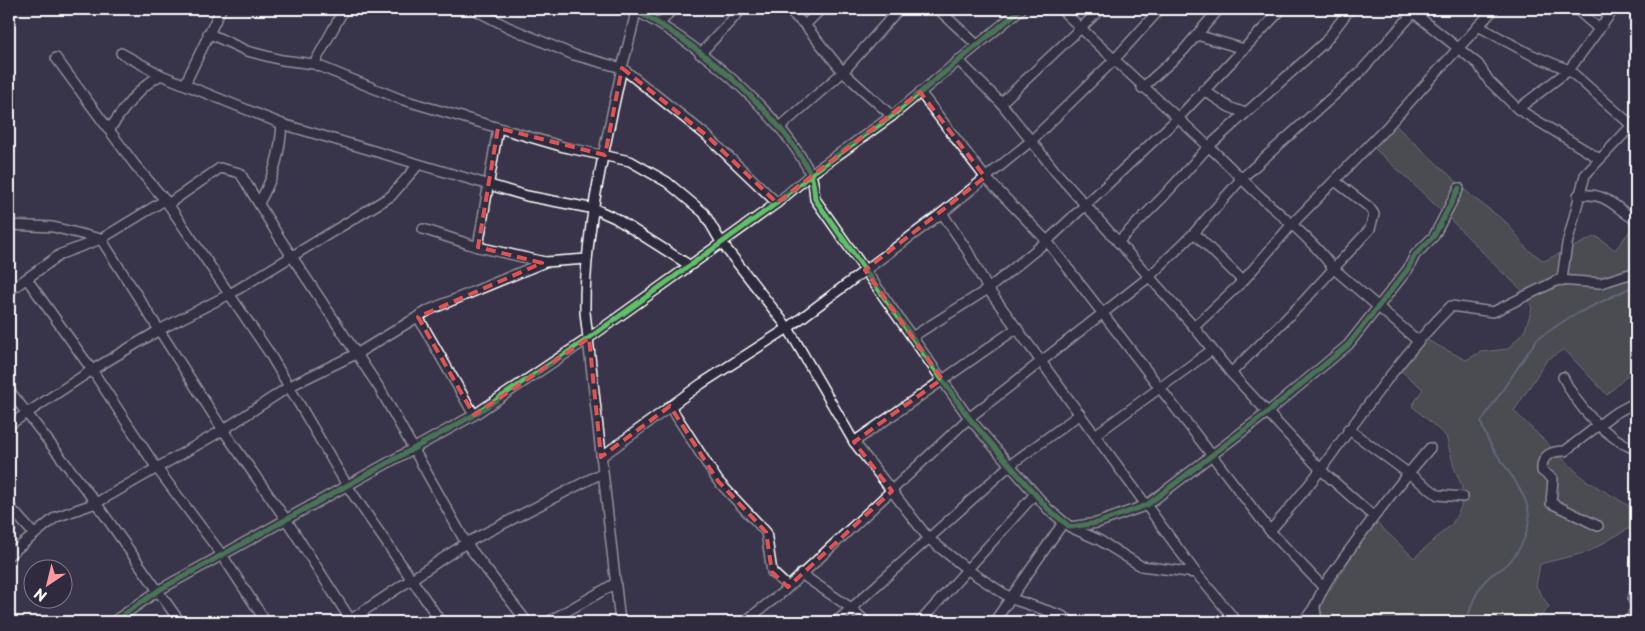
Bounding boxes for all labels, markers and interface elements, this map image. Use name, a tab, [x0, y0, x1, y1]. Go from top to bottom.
north arrow	[22, 558, 72, 608]
text: N	[30, 583, 51, 607]

